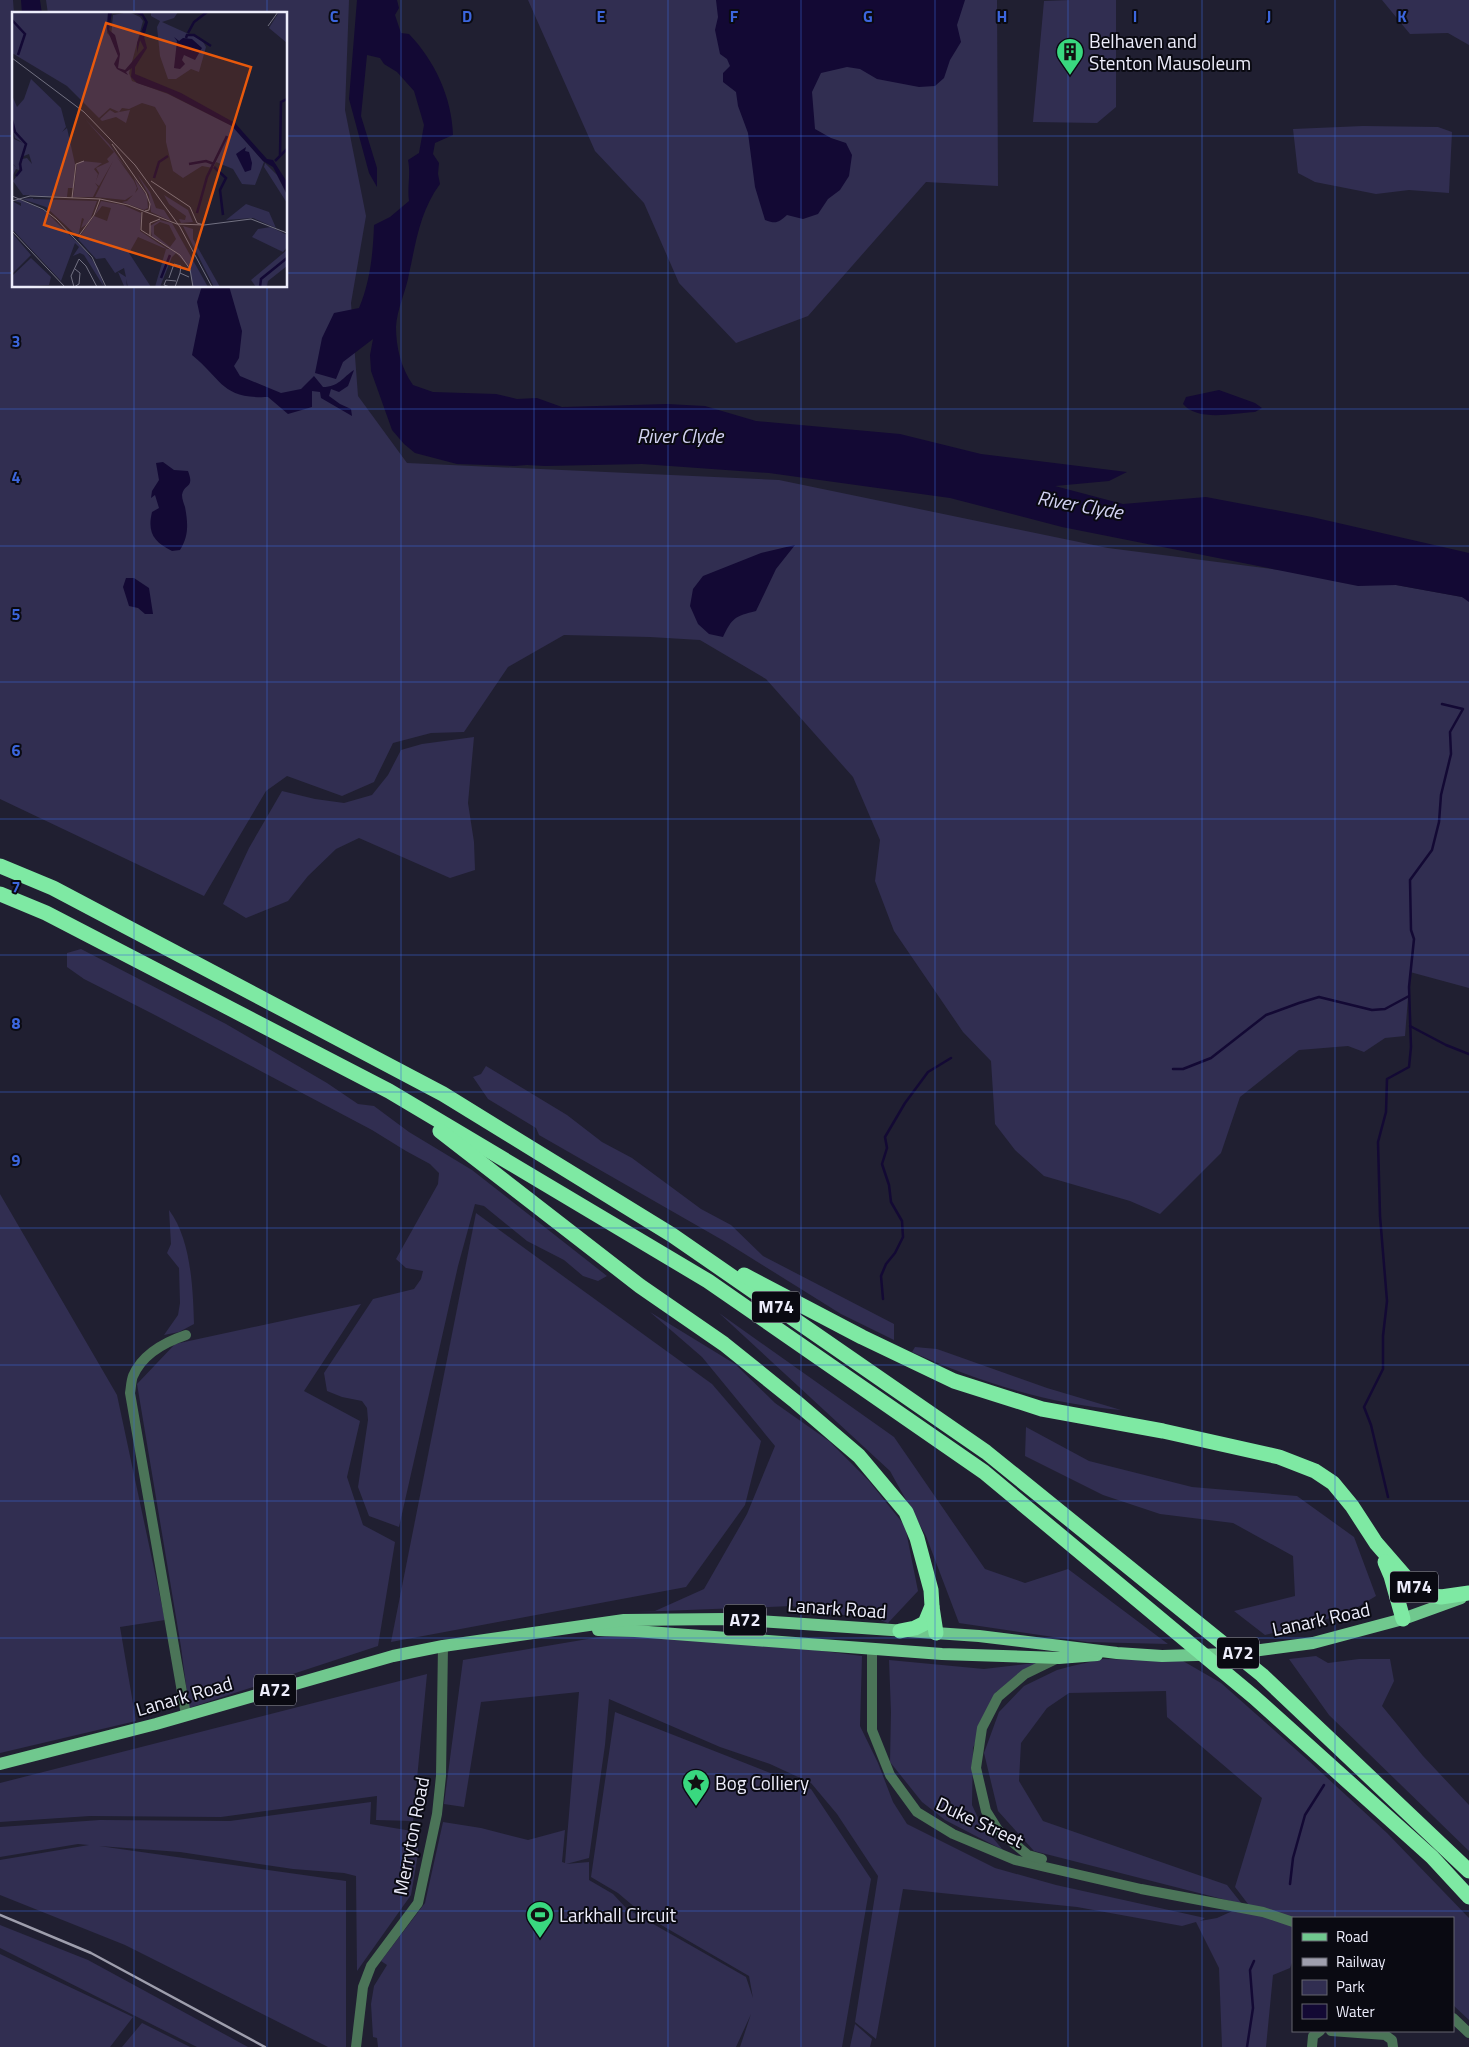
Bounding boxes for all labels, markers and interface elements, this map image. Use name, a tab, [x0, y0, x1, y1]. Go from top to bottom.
text: C	[330, 4, 339, 28]
text: D	[462, 4, 472, 28]
text: E	[597, 4, 606, 28]
text: F	[730, 4, 739, 28]
text: G	[863, 4, 873, 28]
text: H	[997, 4, 1007, 28]
text: I	[1133, 4, 1137, 28]
text: J	[1267, 4, 1271, 28]
text: K	[1397, 4, 1407, 28]
inset map	[12, 12, 288, 288]
place label: Belhaven and Stenton Mausoleum	[1089, 26, 1251, 77]
building icon: Belhaven and Stenton Mausoleum	[1055, 37, 1085, 76]
text: 3	[12, 329, 20, 353]
water label: River Clyde	[637, 420, 725, 451]
text: 4	[12, 465, 21, 489]
water label: River Clyde	[1035, 482, 1127, 528]
text: 5	[12, 602, 21, 626]
text: 6	[12, 738, 21, 762]
text: 7	[12, 875, 20, 899]
text: 8	[12, 1011, 21, 1035]
text: 9	[12, 1148, 21, 1172]
road number: M74	[752, 1291, 800, 1322]
road number: M74	[1390, 1571, 1438, 1602]
street label: Lanark Road	[786, 1590, 888, 1625]
street label: Lanark Road	[1269, 1594, 1372, 1643]
road number: A72	[724, 1604, 766, 1636]
road number: A72	[1217, 1638, 1259, 1669]
street label: Lanark Road	[132, 1668, 236, 1723]
road number: A72	[254, 1674, 296, 1706]
place icon: Bog Colliery	[681, 1768, 711, 1807]
place label: Bog Colliery	[715, 1768, 809, 1797]
street label: Merryton Road	[385, 1774, 436, 1898]
street label: Duke Street	[932, 1789, 1029, 1855]
sports icon: Larkhall Circuit	[525, 1900, 555, 1939]
place label: Larkhall Circuit	[559, 1900, 676, 1929]
legend	[1292, 1917, 1454, 2032]
text: Road	[1336, 1925, 1368, 1948]
text: Railway	[1336, 1950, 1386, 1973]
text: Park	[1336, 1975, 1365, 1998]
text: Water	[1336, 2000, 1375, 2023]

